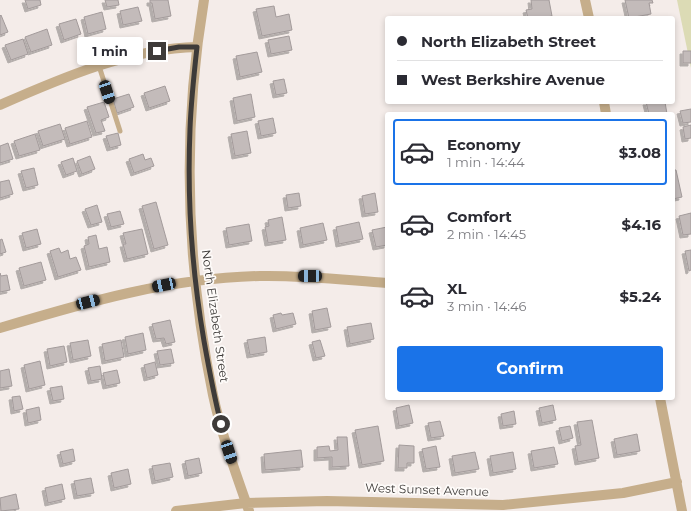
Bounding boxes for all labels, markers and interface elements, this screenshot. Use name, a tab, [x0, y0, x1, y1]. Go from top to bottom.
text: North Elizabeth Street	[421, 32, 596, 51]
callout: 1 min	[77, 37, 143, 65]
route end	[148, 42, 166, 60]
text: 1 min	[92, 43, 128, 59]
text: West Berkshire Avenue	[421, 70, 605, 89]
car	[98, 79, 116, 105]
icon: car	[399, 134, 435, 170]
text: Economy	[447, 135, 520, 154]
text: $3.08	[619, 143, 661, 162]
text: 1 min · 14:44	[447, 154, 525, 170]
icon: car	[399, 206, 435, 242]
text: Comfort	[447, 207, 512, 226]
text: $4.16	[622, 215, 661, 234]
text: 2 min · 14:45	[447, 226, 526, 242]
street label: North Elizabeth Street	[199, 249, 232, 383]
car	[298, 270, 322, 282]
car	[151, 277, 177, 293]
icon: car	[399, 278, 435, 314]
text: XL	[447, 279, 466, 298]
text: $5.24	[619, 287, 661, 306]
car	[75, 293, 101, 311]
text: 3 min · 14:46	[447, 298, 527, 314]
button: Confirm	[397, 346, 663, 392]
route start	[212, 415, 230, 433]
car	[220, 439, 238, 465]
street label: West Sunset Avenue	[365, 480, 489, 499]

